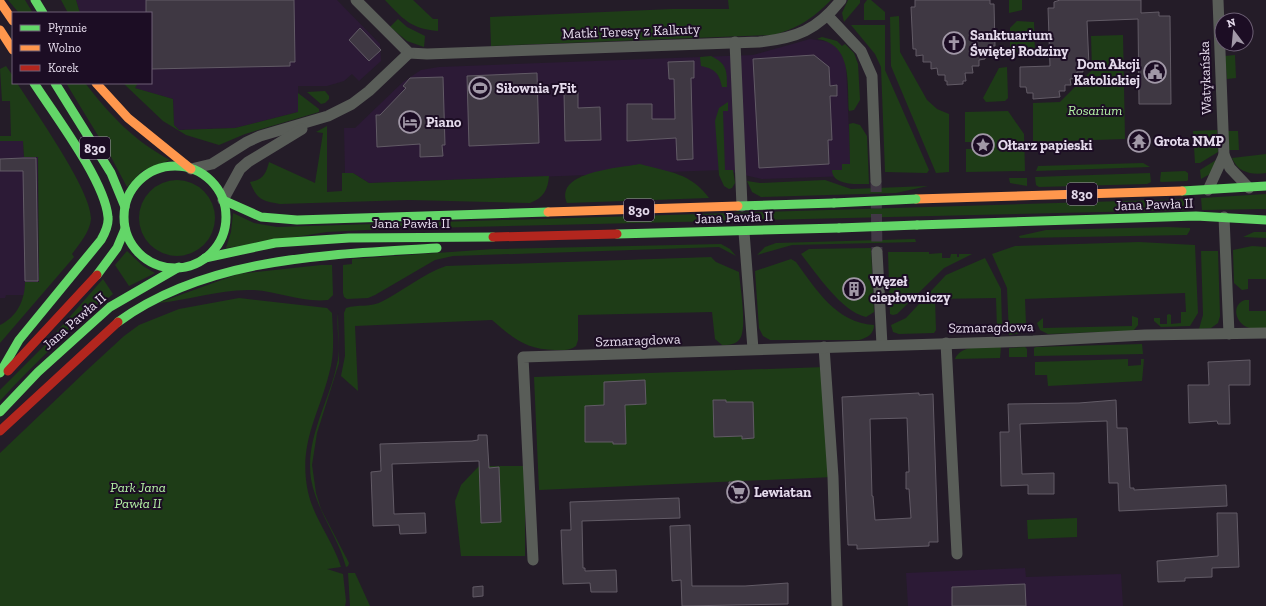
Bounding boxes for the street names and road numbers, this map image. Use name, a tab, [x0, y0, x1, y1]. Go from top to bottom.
street label: Matki Teresy z Kalkuty	[562, 21, 701, 42]
street label: Watykańska	[1196, 41, 1215, 115]
road number: 830	[80, 137, 110, 159]
road number: 830	[1067, 183, 1097, 205]
street label: Jana Pawła II	[1114, 195, 1194, 214]
road number: 830	[624, 199, 654, 221]
street label: Jana Pawła II	[694, 208, 774, 227]
street label: Jana Pawła II	[372, 215, 450, 232]
street label: Jana Pawła II	[39, 289, 110, 354]
street label: Szmaragdowa	[948, 318, 1034, 337]
street label: Szmaragdowa	[595, 331, 681, 350]

